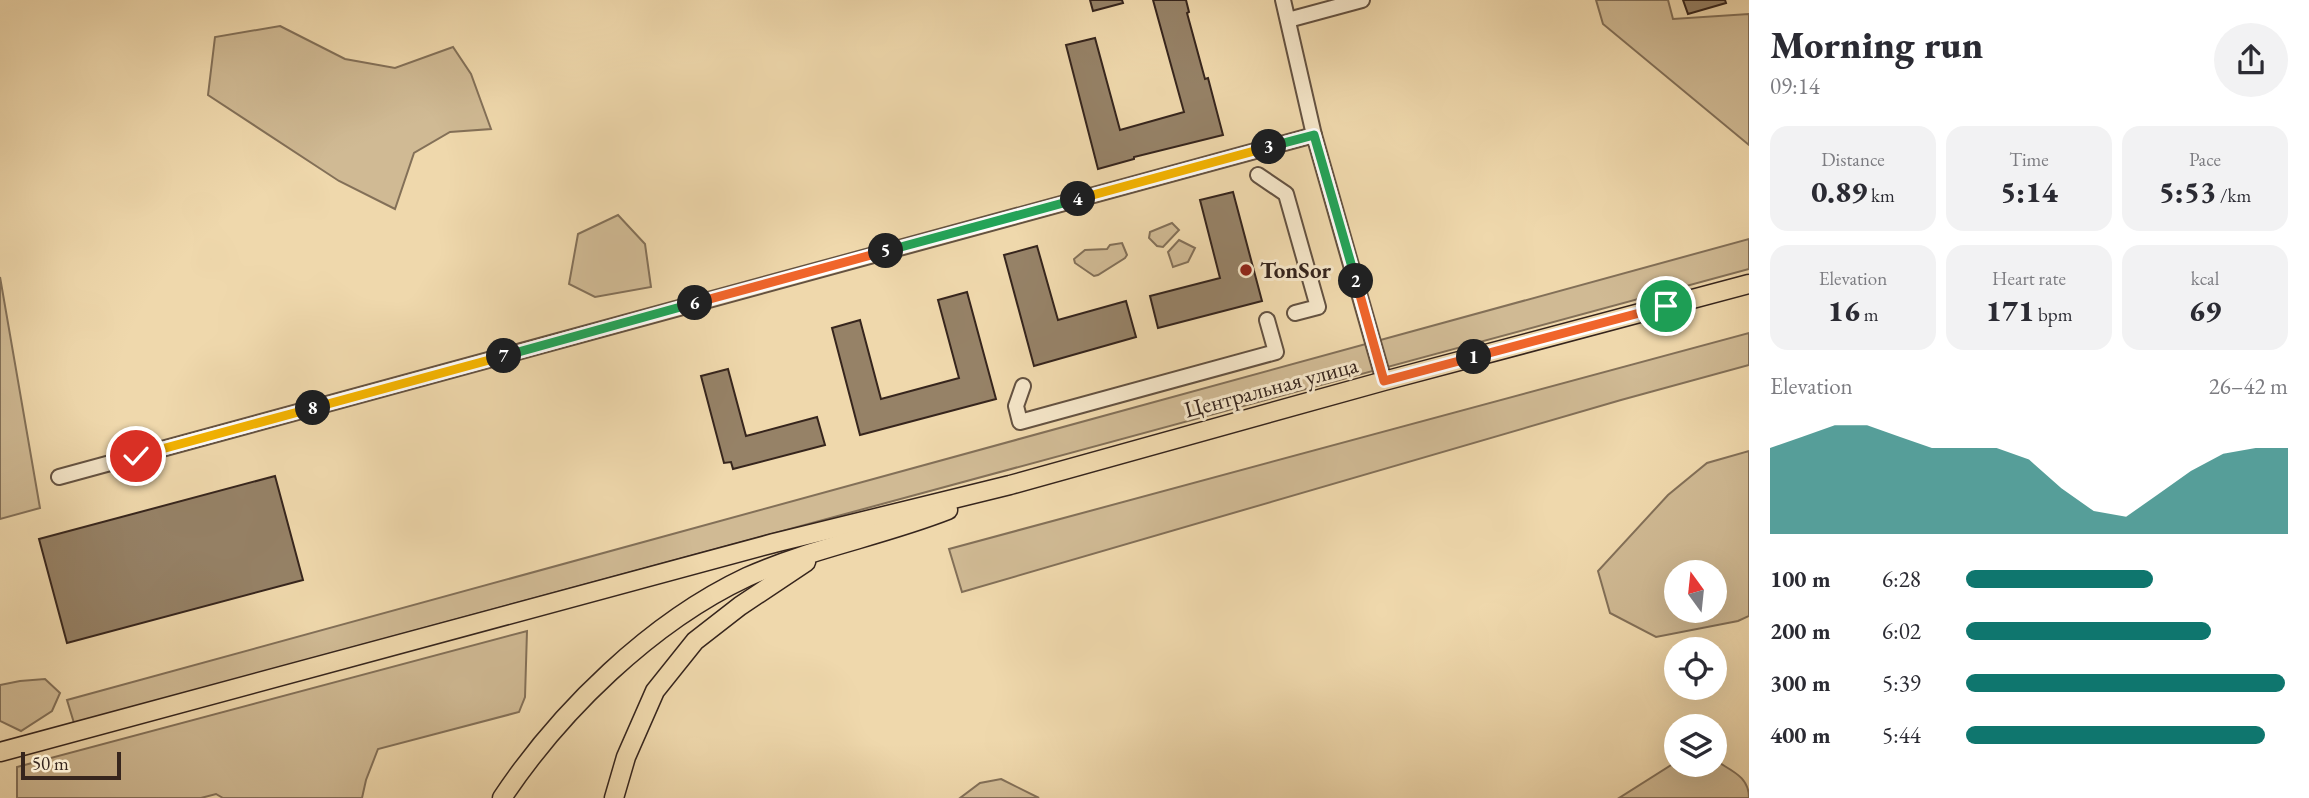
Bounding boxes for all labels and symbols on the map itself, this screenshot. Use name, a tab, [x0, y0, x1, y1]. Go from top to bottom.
pin: 3	[1252, 130, 1286, 164]
pin: 4	[1060, 182, 1096, 216]
pin: 5	[868, 233, 903, 268]
place label: TonSor	[1260, 255, 1332, 285]
marker: TonSor	[1238, 262, 1254, 278]
pin: 2	[1338, 264, 1374, 298]
pin	[1636, 276, 1696, 336]
pin: 6	[678, 286, 712, 320]
pin: 7	[486, 338, 522, 374]
pin: 1	[1456, 340, 1492, 374]
street label: Центральная улица	[1181, 349, 1362, 425]
pin: 8	[296, 390, 330, 426]
pin	[106, 426, 166, 486]
north arrow	[1664, 560, 1727, 623]
scale bar	[21, 749, 121, 781]

